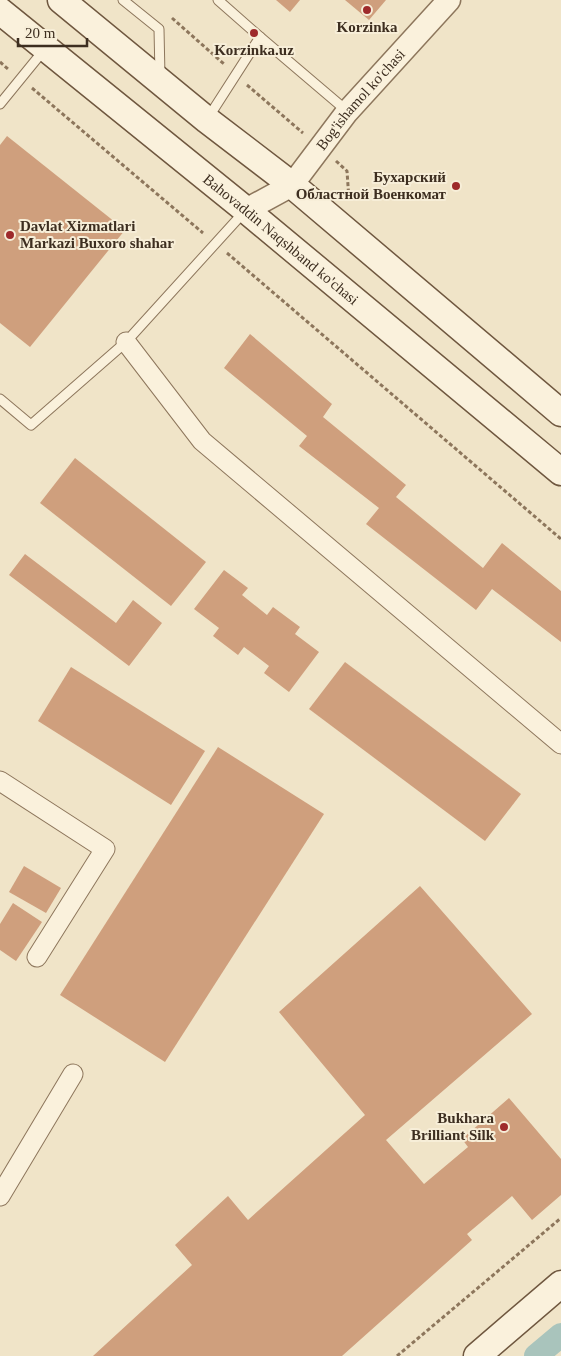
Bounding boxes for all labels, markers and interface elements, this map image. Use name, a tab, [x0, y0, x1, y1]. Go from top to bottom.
marker: Korzinka	[361, 4, 373, 16]
scale bar	[18, 15, 86, 47]
place label: Korzinka	[337, 19, 398, 35]
text: 20 m	[25, 25, 56, 41]
marker: Korzinka.uz	[248, 27, 260, 39]
place label: Korzinka.uz	[214, 42, 294, 58]
street label: Bog'ishamol ko'chasi	[313, 46, 408, 153]
place label: Бухарский Областной Военкомат	[296, 169, 447, 202]
street label: Bahovaddin Naqshband ko'chasi	[200, 171, 362, 308]
marker: Бухарский Областной Военкомат	[450, 180, 462, 192]
place label: Davlat Xizmatlari Markazi Buxoro shahar	[20, 218, 174, 251]
marker: Davlat Xizmatlari Markazi Buxoro shahar	[4, 229, 16, 241]
place label: Bukhara Brilliant Silk	[411, 1110, 495, 1143]
marker: Bukhara Brilliant Silk	[498, 1121, 510, 1133]

